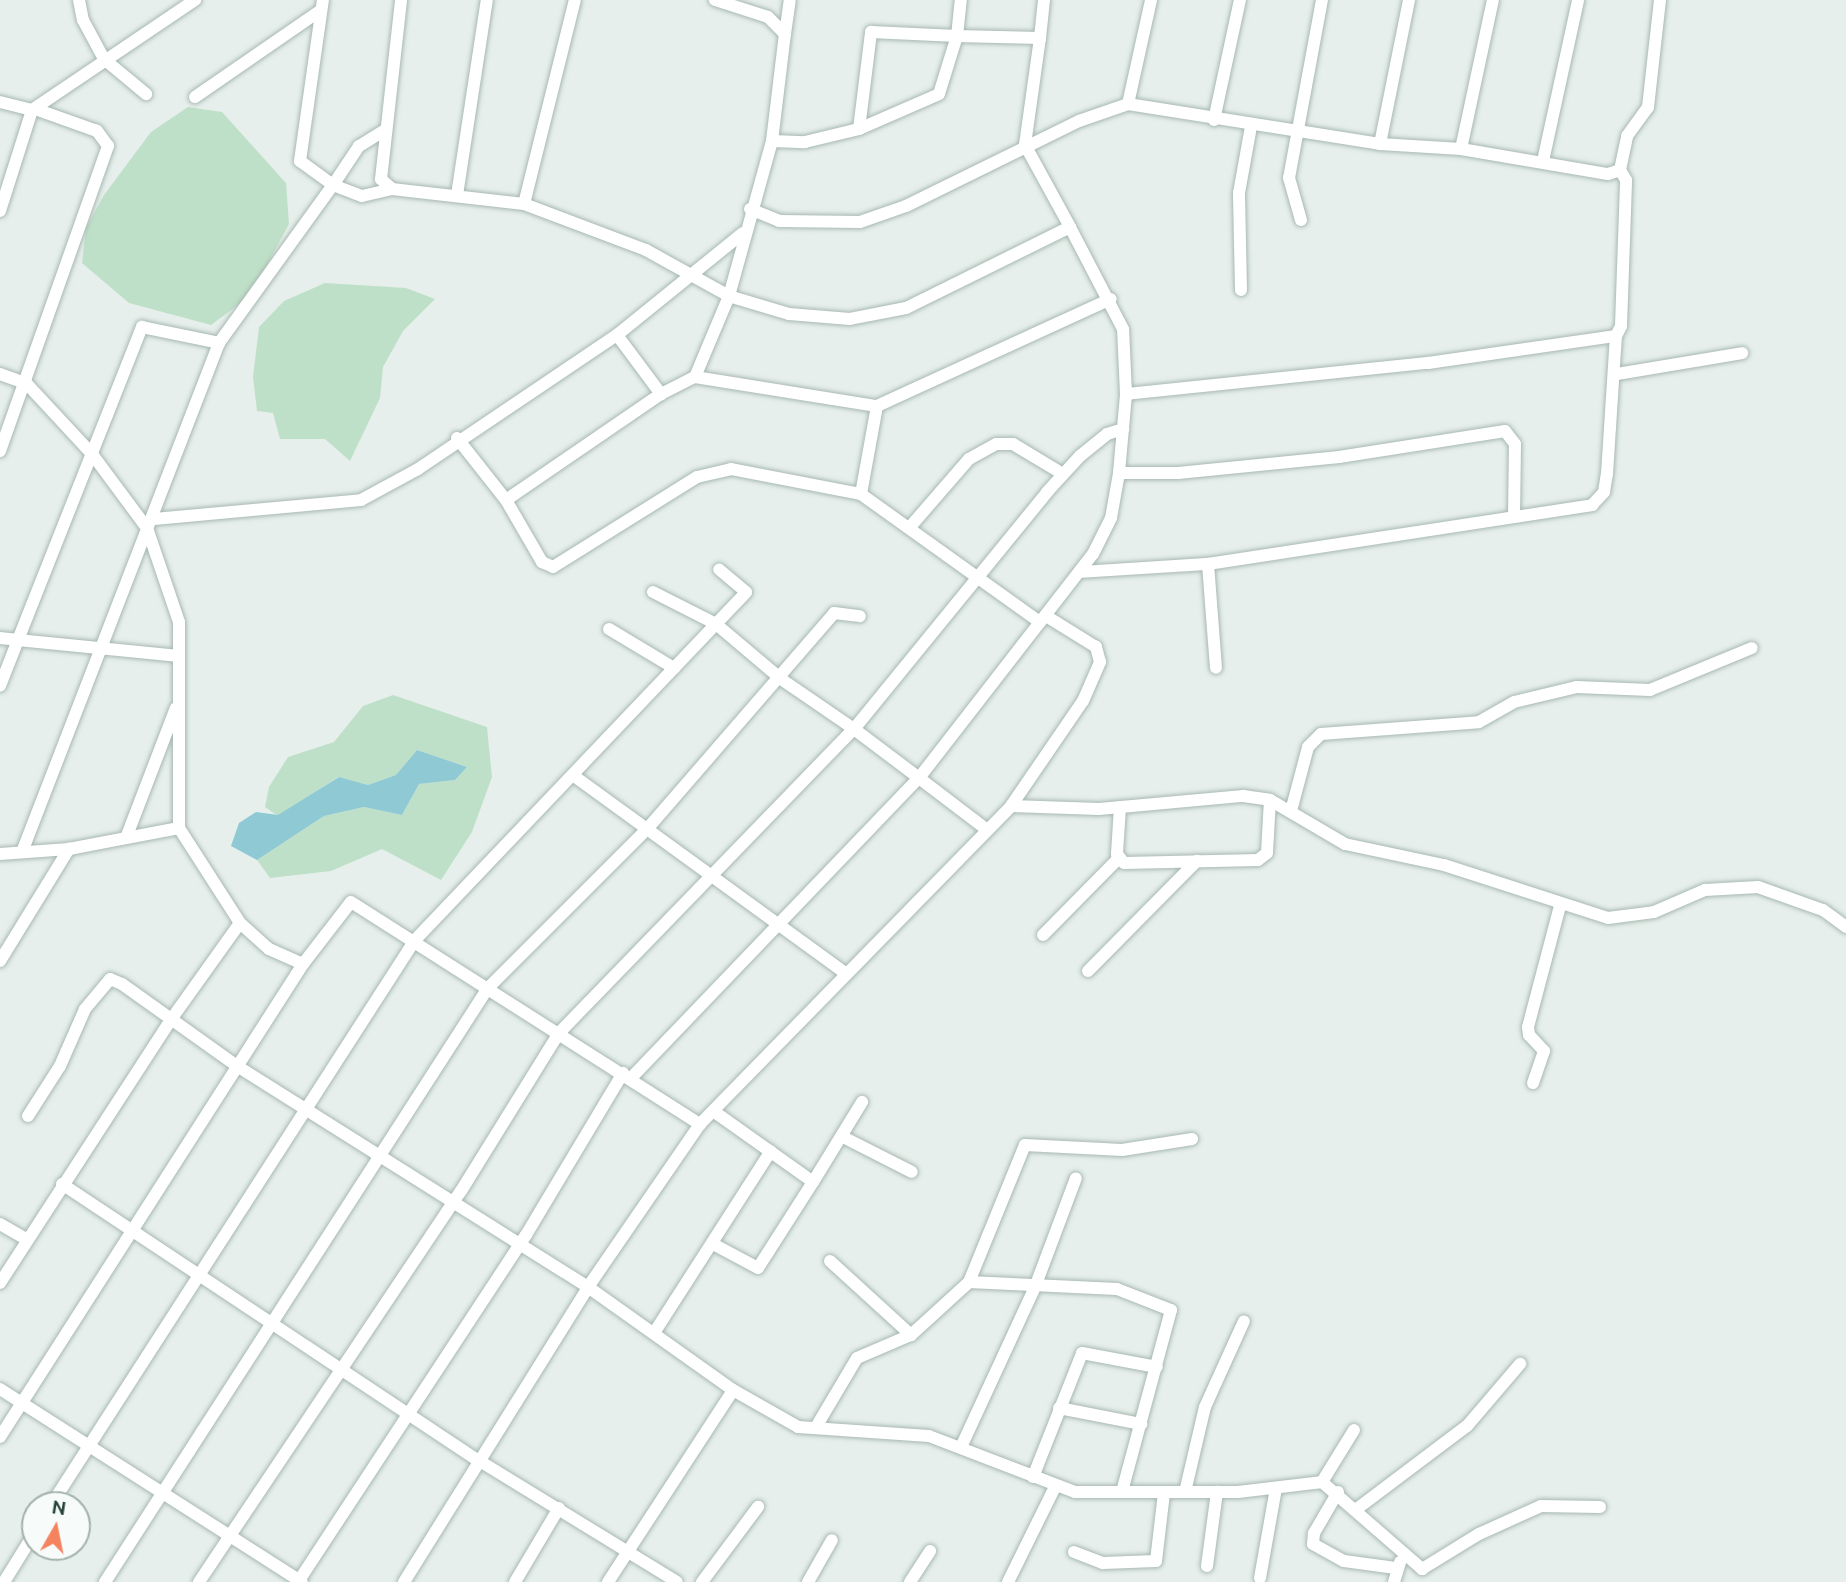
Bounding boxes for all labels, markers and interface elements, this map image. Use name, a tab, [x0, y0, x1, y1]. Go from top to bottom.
north arrow	[21, 1491, 91, 1561]
text: N	[50, 1495, 68, 1519]

